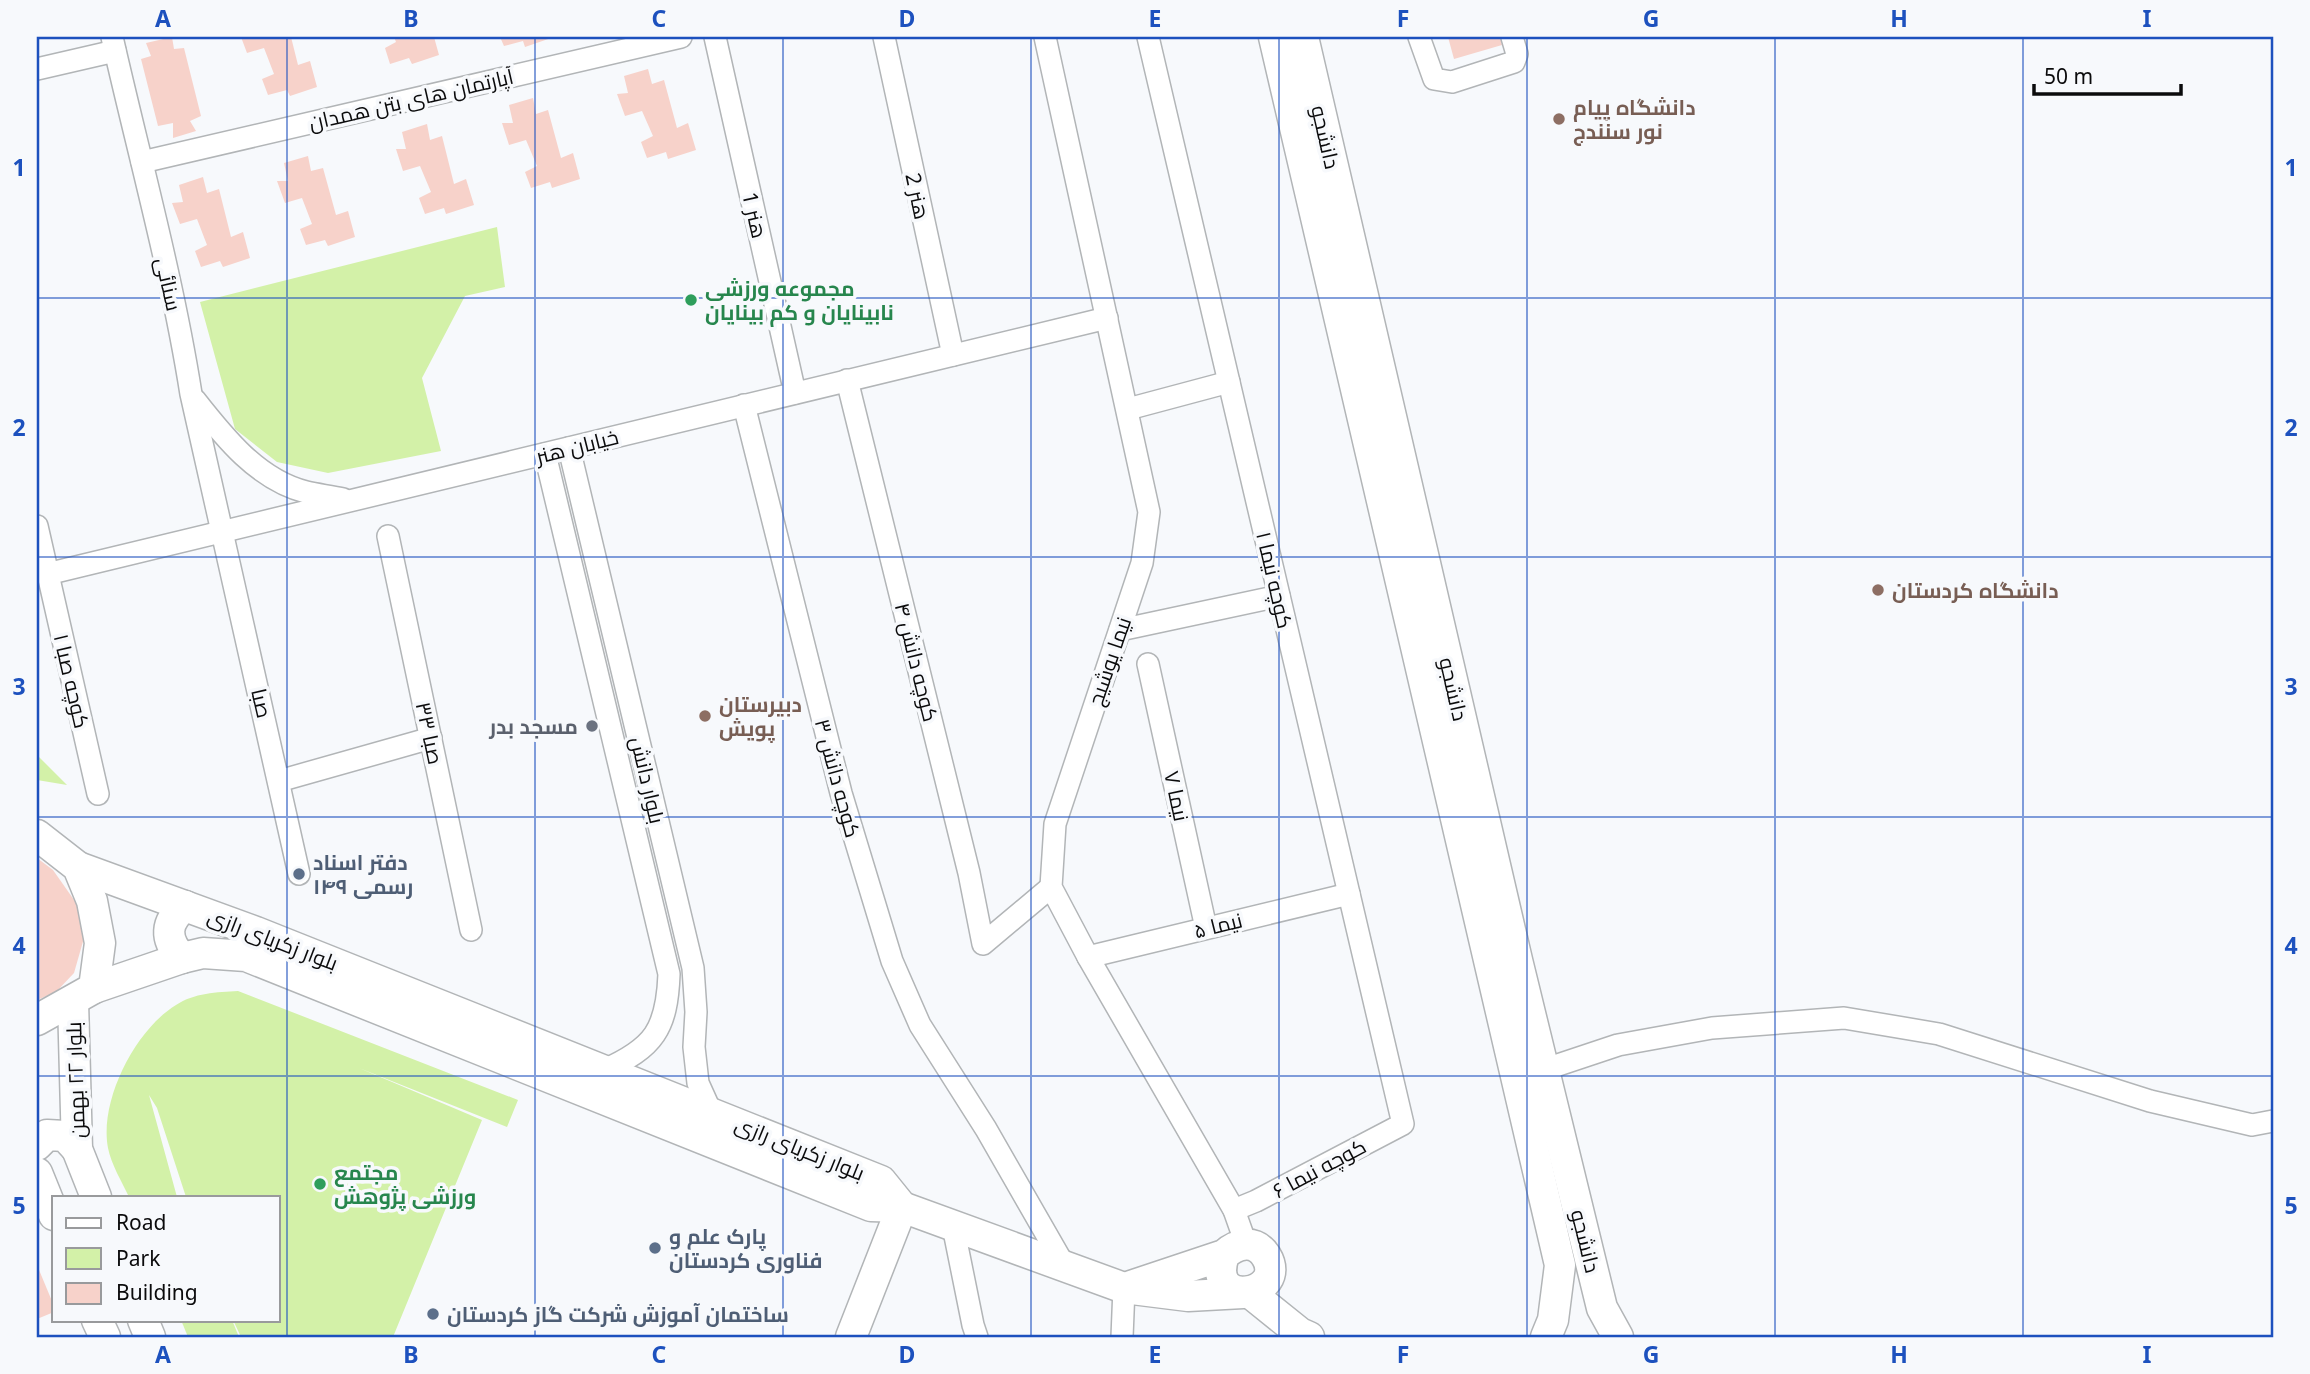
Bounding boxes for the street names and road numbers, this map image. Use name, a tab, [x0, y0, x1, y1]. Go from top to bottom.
street label: آپارتمان های بتن همدان	[306, 62, 517, 137]
street label: دانشجو	[1305, 103, 1347, 171]
street label: هنر 2	[899, 170, 937, 222]
street label: هنر 1	[736, 189, 774, 241]
street label: سنائی	[149, 255, 189, 313]
street label: خیابان هنر	[532, 422, 621, 470]
street label: کوچه نیما ۱	[1249, 529, 1300, 631]
street label: کوچه دانش ۴	[888, 600, 945, 725]
street label: نیما یوشیج	[1081, 613, 1138, 709]
street label: کوچه صبا ۱	[47, 631, 96, 731]
street label: دانشجو	[1433, 655, 1475, 723]
street label: صبا	[245, 685, 279, 721]
street label: ۳۳ صبا	[410, 699, 450, 767]
street label: کوچه دانش ۳	[808, 716, 867, 841]
street label: بلوار دانش	[624, 734, 672, 826]
street label: نیما ۷	[1158, 768, 1196, 824]
street label: بلوار زکریای رازی	[204, 901, 342, 977]
street label: نیما ۵	[1191, 905, 1245, 945]
street label: بلوار ۲۲ بهمن	[59, 1021, 91, 1139]
street label: بلوار زکریای رازی	[731, 1109, 869, 1187]
street label: کوچه نیما ۶	[1267, 1132, 1371, 1205]
street label: دانشجو	[1565, 1206, 1607, 1276]

